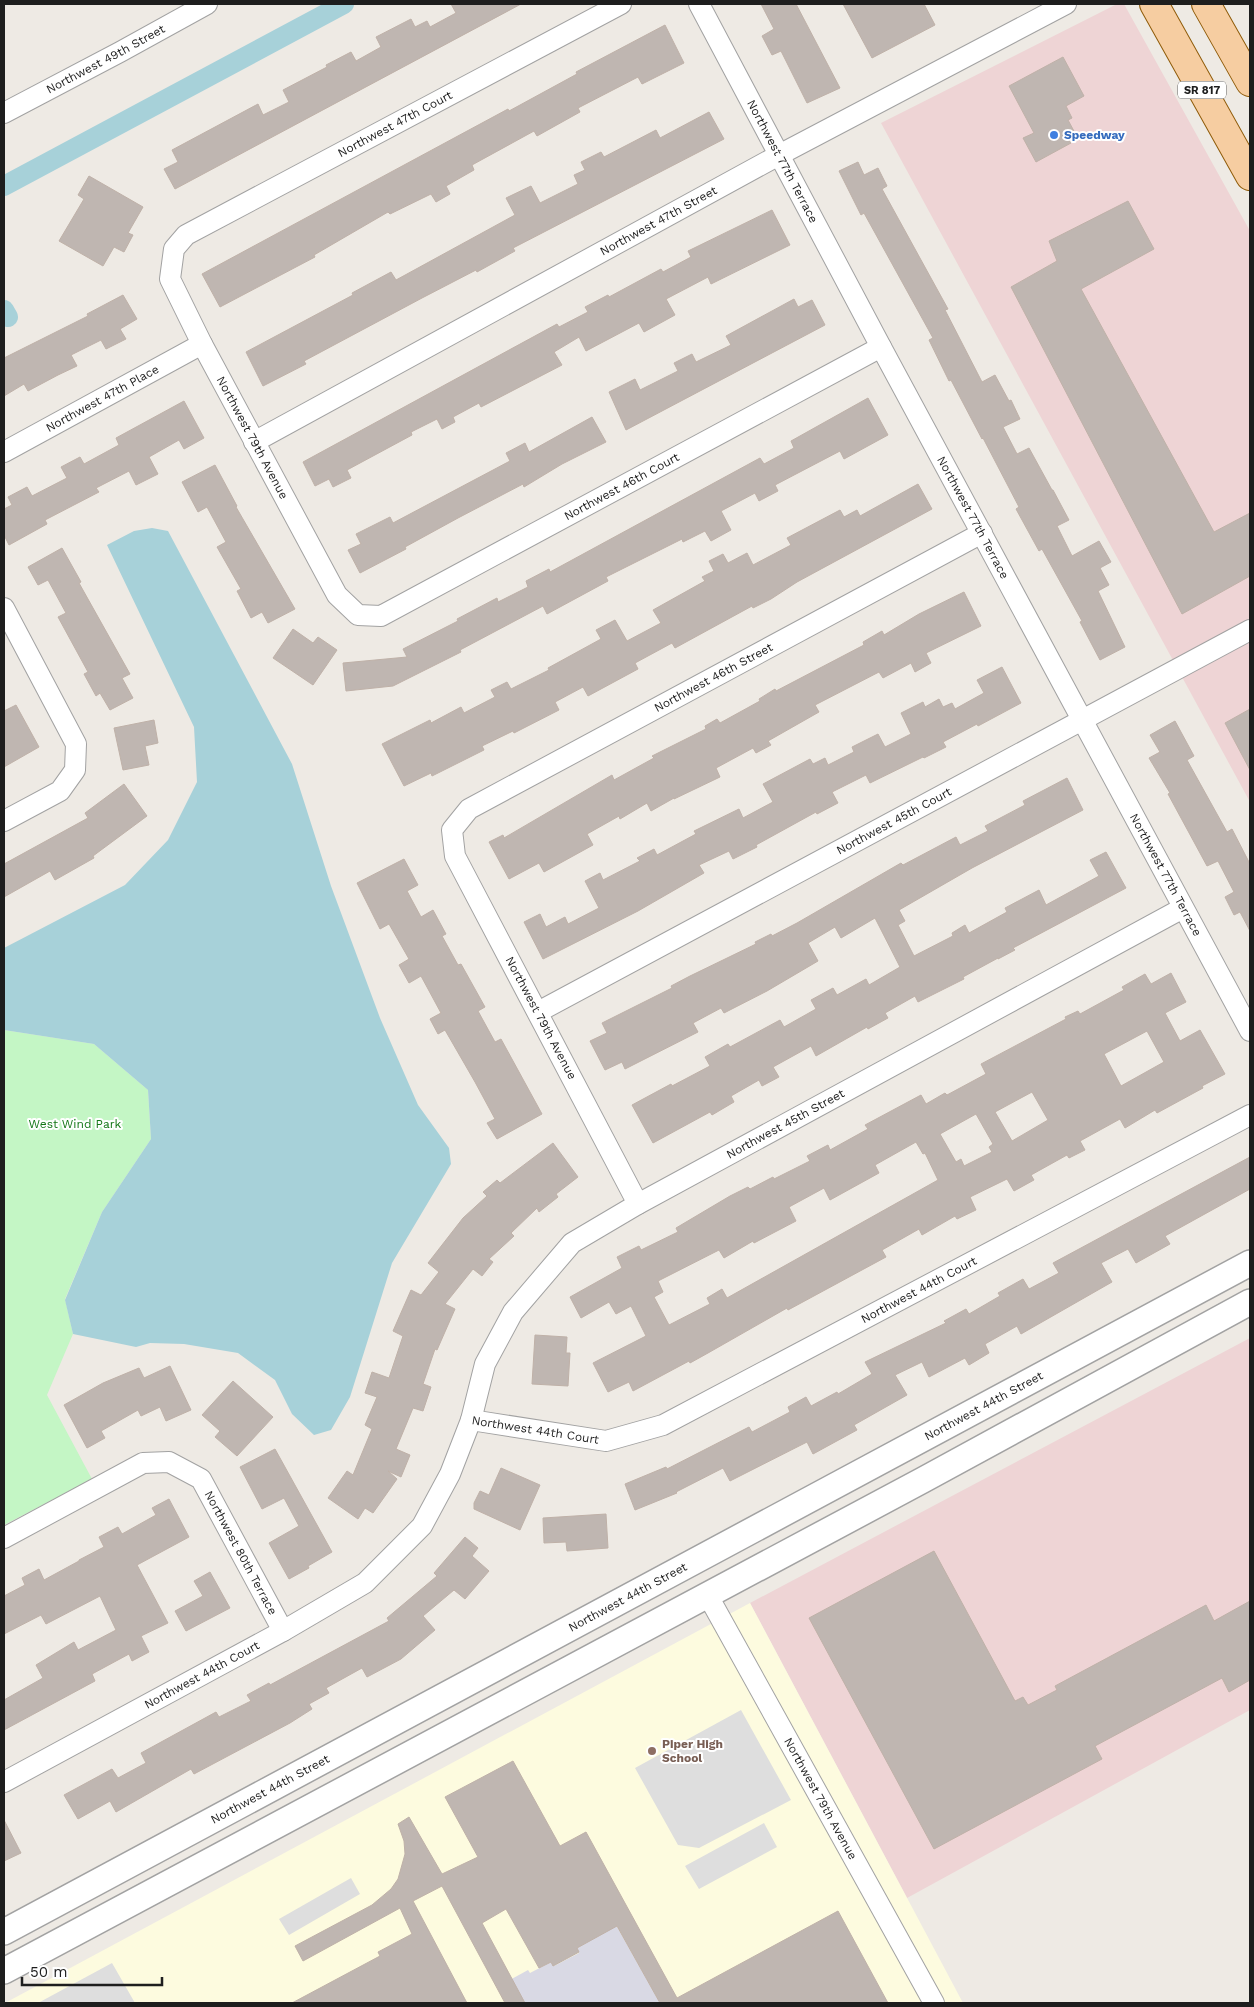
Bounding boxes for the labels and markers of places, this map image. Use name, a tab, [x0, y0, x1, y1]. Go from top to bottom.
place label: Speedway	[1064, 128, 1125, 142]
marker: Speedway	[1048, 129, 1060, 141]
place label: Piper High School	[662, 1737, 723, 1765]
marker: Piper High School	[646, 1745, 658, 1757]

